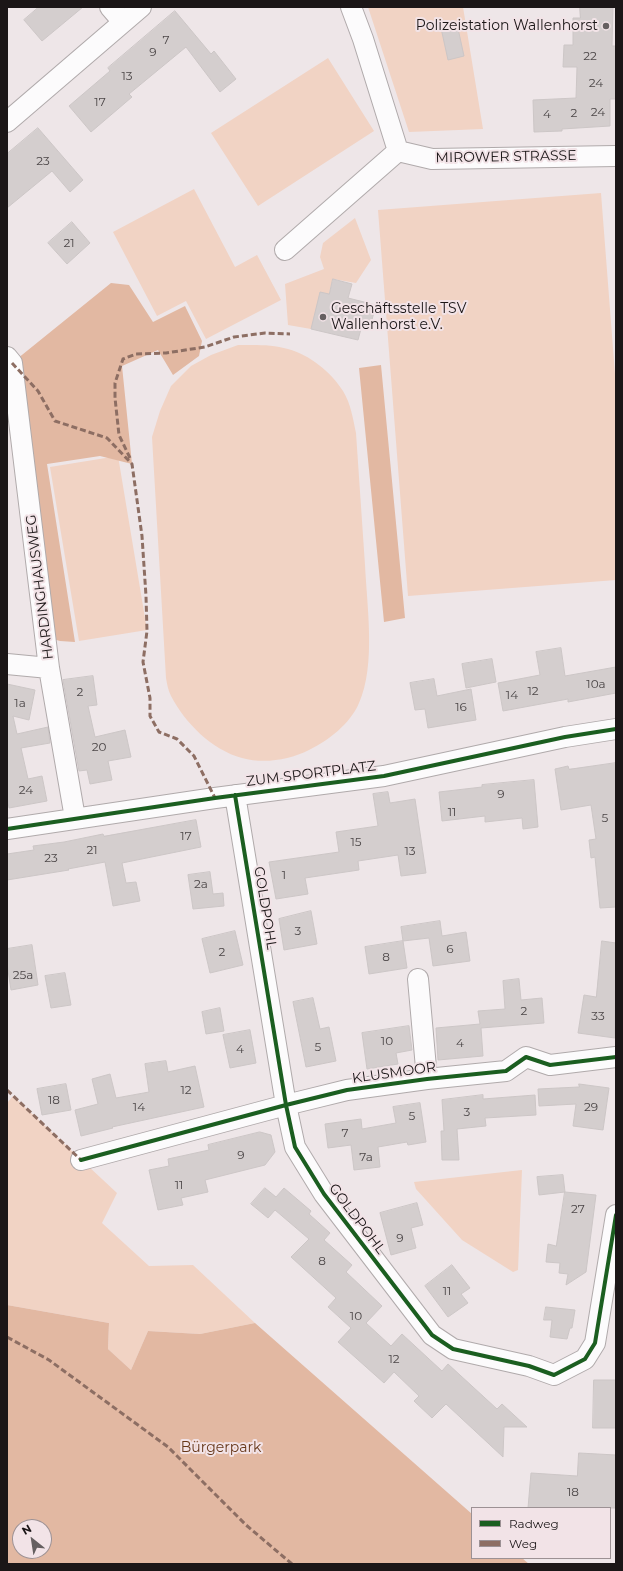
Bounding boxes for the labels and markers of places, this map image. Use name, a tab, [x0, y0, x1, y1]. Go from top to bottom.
place label: Polizeistation Wallenhorst	[416, 18, 598, 34]
marker: Polizeistation Wallenhorst	[601, 21, 611, 31]
place label: Geschäftsstelle TSV Wallenhorst e.V.	[331, 301, 466, 334]
marker: Geschäftsstelle TSV Wallenhorst e.V.	[318, 312, 328, 322]

